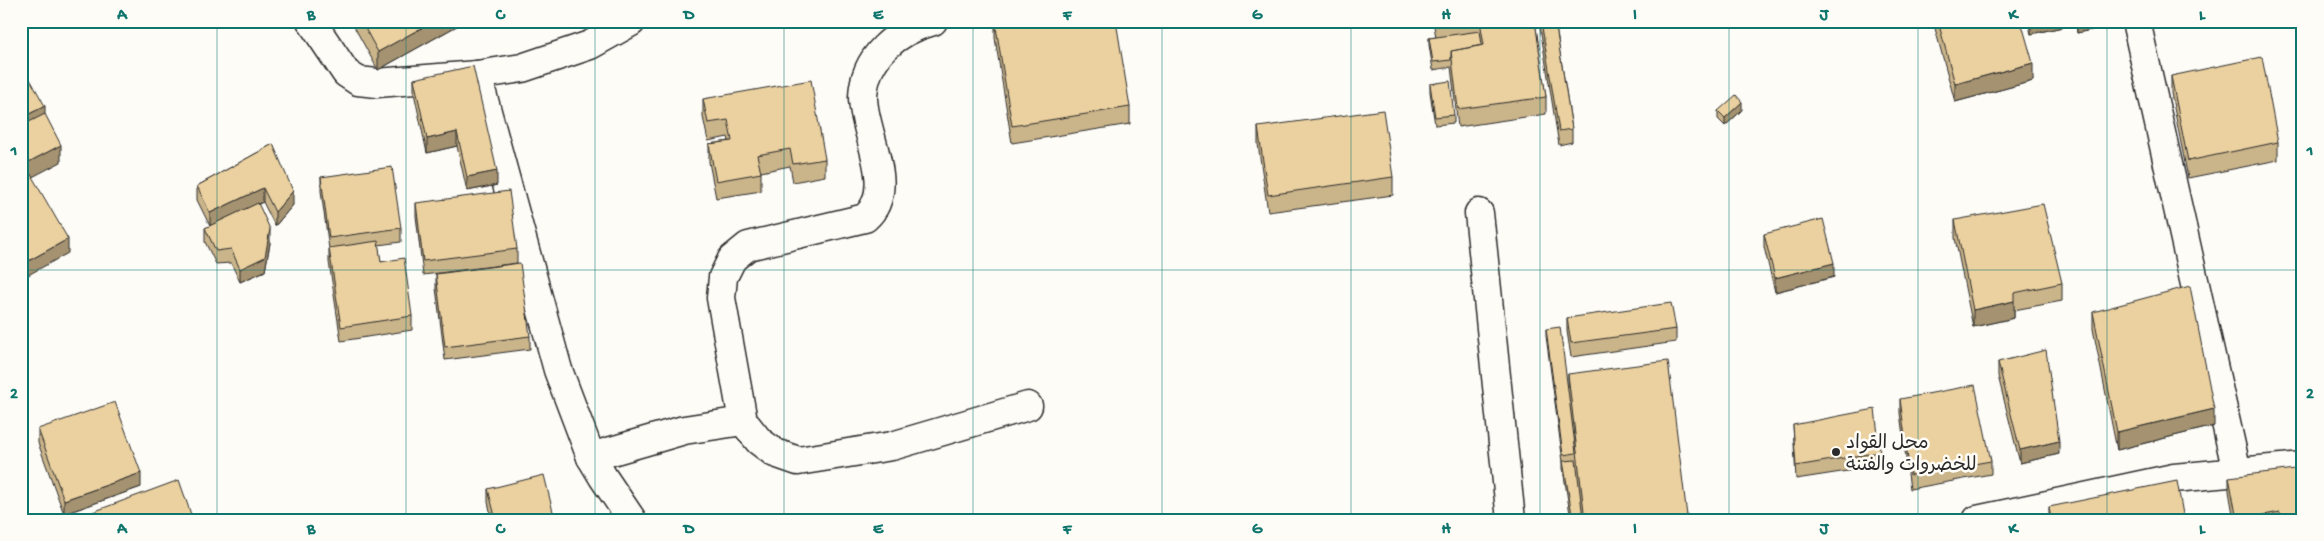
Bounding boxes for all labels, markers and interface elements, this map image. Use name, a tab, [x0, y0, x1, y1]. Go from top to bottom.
text: A	[116, 7, 128, 26]
text: B	[306, 7, 316, 26]
text: C	[495, 7, 506, 26]
text: D	[682, 7, 695, 26]
text: E	[873, 7, 884, 26]
text: F	[1062, 7, 1073, 26]
text: G	[1252, 7, 1263, 26]
text: H	[1441, 7, 1451, 26]
text: I	[1633, 7, 1637, 26]
text: J	[1819, 7, 1830, 26]
text: K	[2008, 7, 2020, 26]
text: L	[2199, 7, 2206, 26]
text: 1	[10, 143, 17, 162]
text: 1	[2306, 143, 2313, 162]
text: 2	[10, 386, 18, 405]
text: 2	[2306, 386, 2314, 405]
place label: محل القواد للخضروات والفتنة	[1846, 433, 1977, 478]
marker: محل القواد للخضروات والفتنة	[1830, 446, 1842, 458]
text: A	[116, 521, 128, 540]
text: B	[306, 521, 316, 540]
text: C	[495, 521, 506, 540]
text: D	[682, 521, 695, 540]
text: E	[873, 521, 884, 540]
text: F	[1062, 521, 1073, 540]
text: G	[1252, 521, 1263, 540]
text: H	[1441, 521, 1451, 540]
text: I	[1633, 521, 1637, 540]
text: J	[1819, 521, 1830, 540]
text: K	[2008, 521, 2020, 540]
text: L	[2199, 521, 2206, 540]

